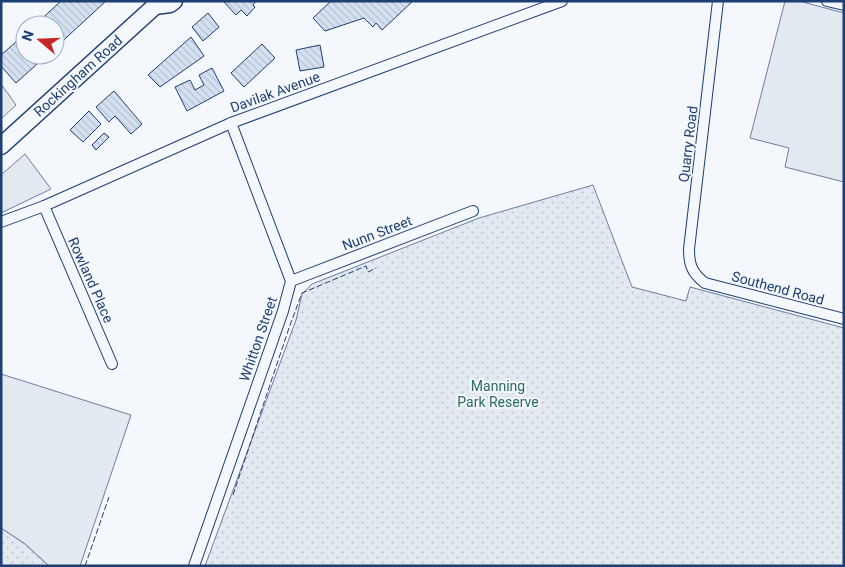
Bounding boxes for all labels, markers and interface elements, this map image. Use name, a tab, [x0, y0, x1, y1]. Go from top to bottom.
north arrow	[15, 15, 65, 65]
text: N	[19, 28, 37, 43]
street label: Rockingham Road	[31, 32, 125, 120]
street label: Davilak Avenue	[228, 68, 322, 116]
street label: Quarry Road	[675, 105, 701, 183]
street label: Nunn Street	[340, 212, 415, 254]
street label: Rowland Place	[65, 235, 117, 325]
street label: Southend Road	[730, 268, 826, 308]
street label: Whitton Street	[236, 294, 280, 384]
park label: Manning Park Reserve	[457, 378, 539, 410]

